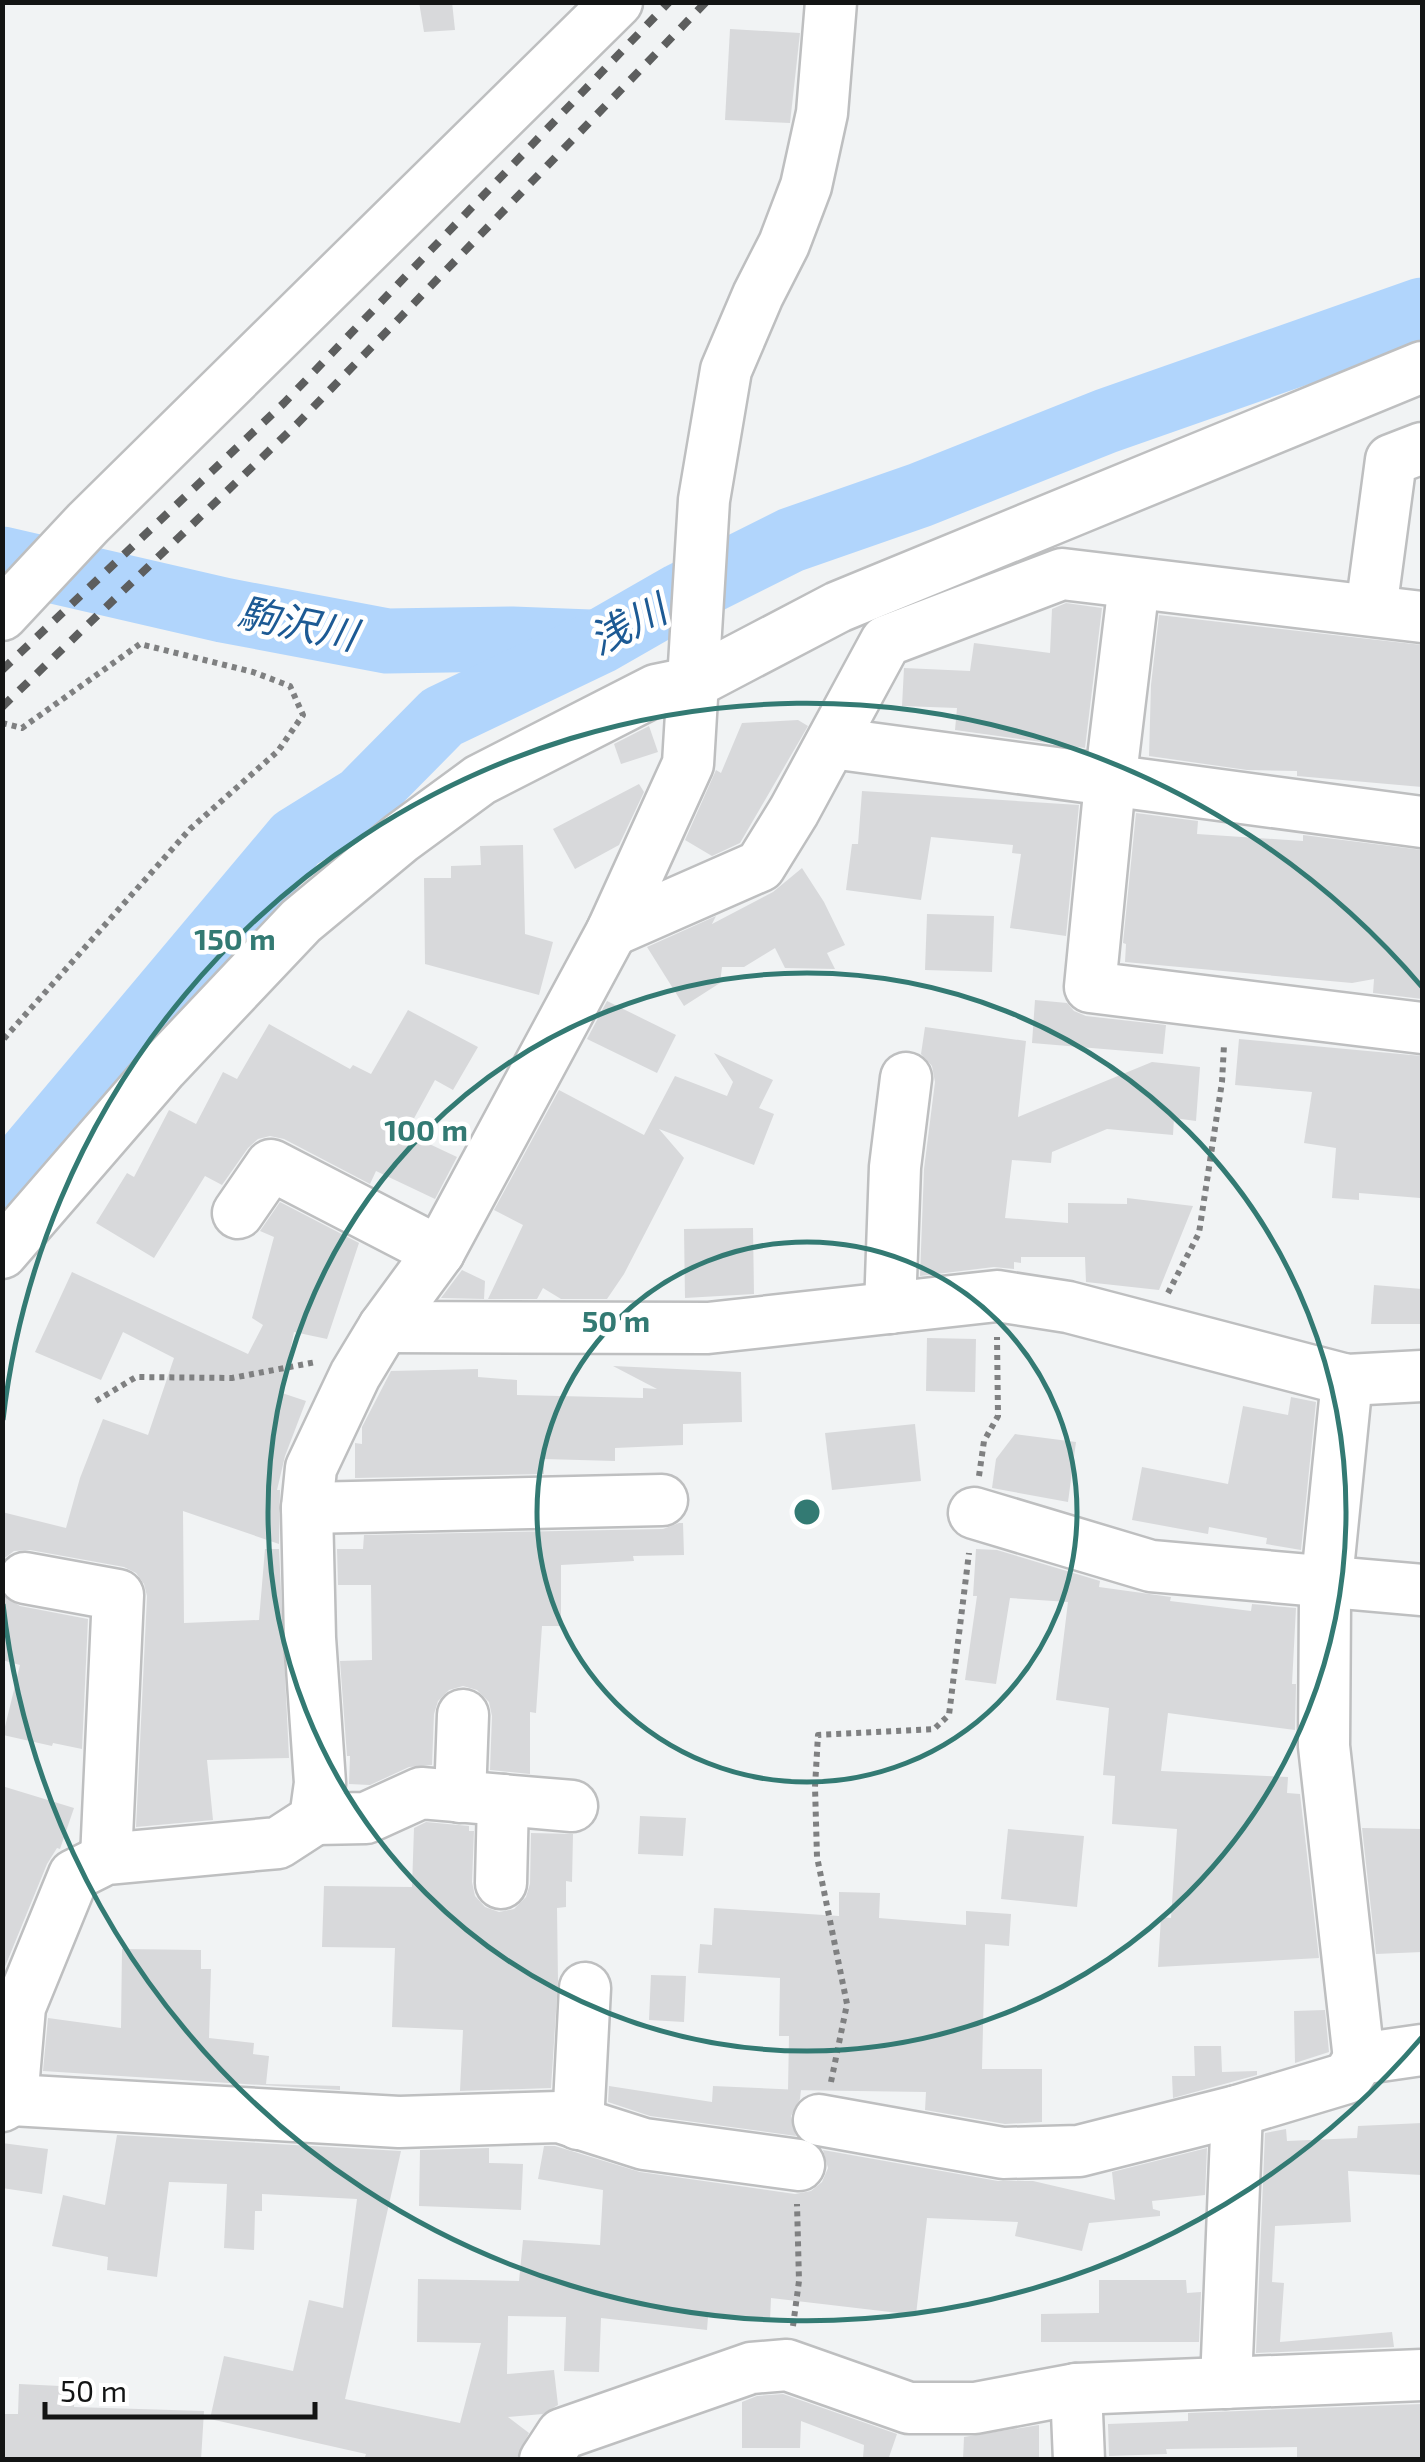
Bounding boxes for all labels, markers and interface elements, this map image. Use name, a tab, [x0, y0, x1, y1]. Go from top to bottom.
water label: 浅川	[580, 582, 677, 663]
water label: 駒沢川	[234, 586, 366, 659]
text: 150 m	[194, 920, 276, 956]
text: 100 m	[384, 1111, 468, 1147]
text: 50 m	[582, 1302, 650, 1338]
centre of rings	[789, 1494, 825, 1530]
scale bar	[45, 2357, 315, 2419]
text: 50 m	[60, 2372, 127, 2408]

